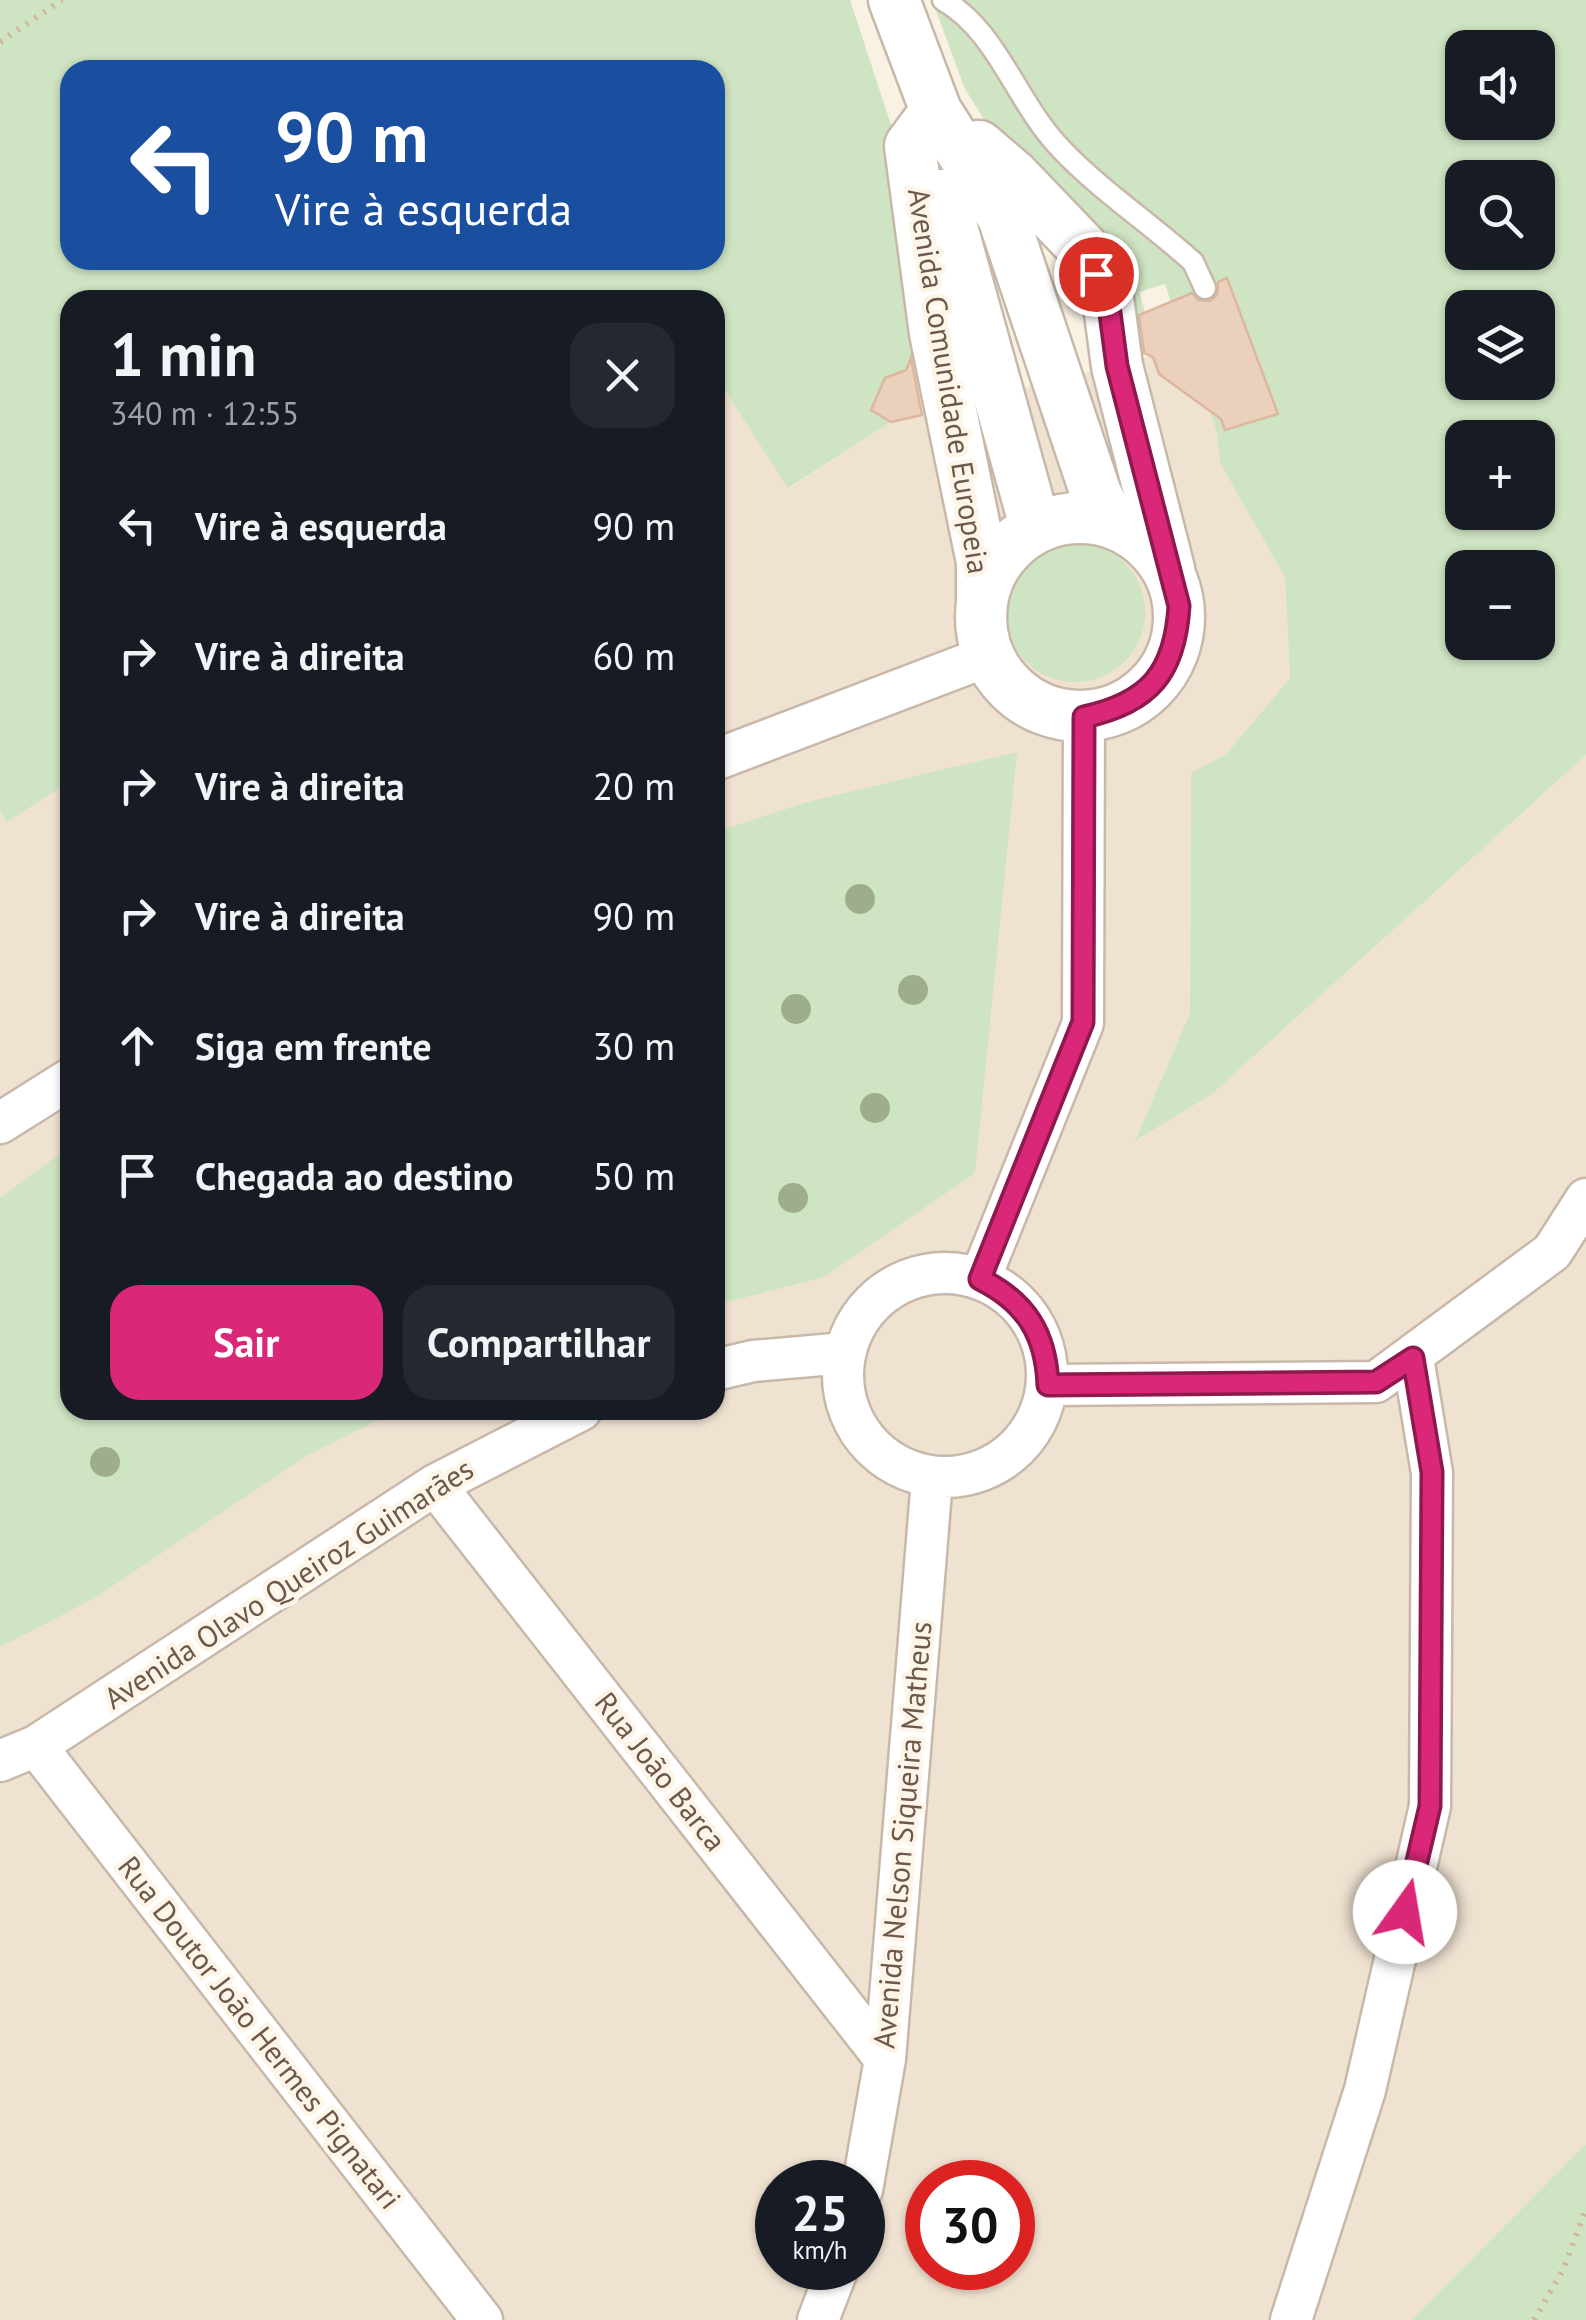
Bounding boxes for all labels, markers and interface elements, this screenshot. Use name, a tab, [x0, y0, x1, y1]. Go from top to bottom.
map controls	[1445, 30, 1555, 660]
button: sound	[1445, 30, 1555, 140]
text: 90 m	[275, 91, 428, 181]
icon: left	[110, 100, 240, 230]
button: search	[1445, 160, 1555, 270]
text: Vire à esquerda	[275, 179, 572, 237]
street label: Avenida Comunidade Europeia	[900, 185, 999, 576]
pin	[1054, 232, 1139, 317]
icon: arrive	[1069, 247, 1124, 302]
button: layers	[1445, 290, 1555, 400]
text: 1 min	[110, 315, 256, 393]
button: close	[570, 323, 675, 428]
text: 340 m · 12:55	[110, 392, 299, 434]
button: +	[1445, 420, 1555, 530]
icon: left	[110, 498, 165, 553]
text: Vire à esquerda	[195, 501, 447, 550]
text: 90 m	[593, 501, 675, 550]
button: −	[1445, 550, 1555, 660]
icon: right	[110, 628, 165, 683]
text: Vire à direita	[195, 631, 405, 680]
text: 60 m	[593, 631, 675, 680]
icon: right	[110, 758, 165, 813]
text: Vire à direita	[195, 761, 405, 810]
text: 20 m	[593, 761, 675, 810]
icon: right	[110, 888, 165, 943]
text: Vire à direita	[195, 891, 405, 940]
text: 90 m	[593, 891, 675, 940]
icon: ahead	[110, 1018, 165, 1073]
text: Siga em frente	[195, 1021, 432, 1070]
text: 30 m	[593, 1021, 675, 1070]
icon: arrive	[110, 1148, 165, 1203]
text: Chegada ao destino	[195, 1151, 514, 1200]
text: 50 m	[593, 1151, 675, 1200]
button: Sair	[110, 1285, 383, 1400]
button: Compartilhar	[403, 1285, 675, 1400]
street label: Avenida Olavo Queiroz Guimarães	[96, 1449, 480, 1717]
street label: Avenida Nelson Siqueira Matheus	[863, 1620, 940, 2050]
street label: Rua João Barca	[587, 1684, 735, 1858]
street label: Rua Doutor João Hermes Pignatari	[110, 1848, 410, 2217]
position arrow	[1353, 1860, 1457, 1964]
speed limit sign: 30	[905, 2160, 1035, 2290]
text: 25	[792, 2180, 848, 2245]
text: km/h	[793, 2234, 847, 2266]

